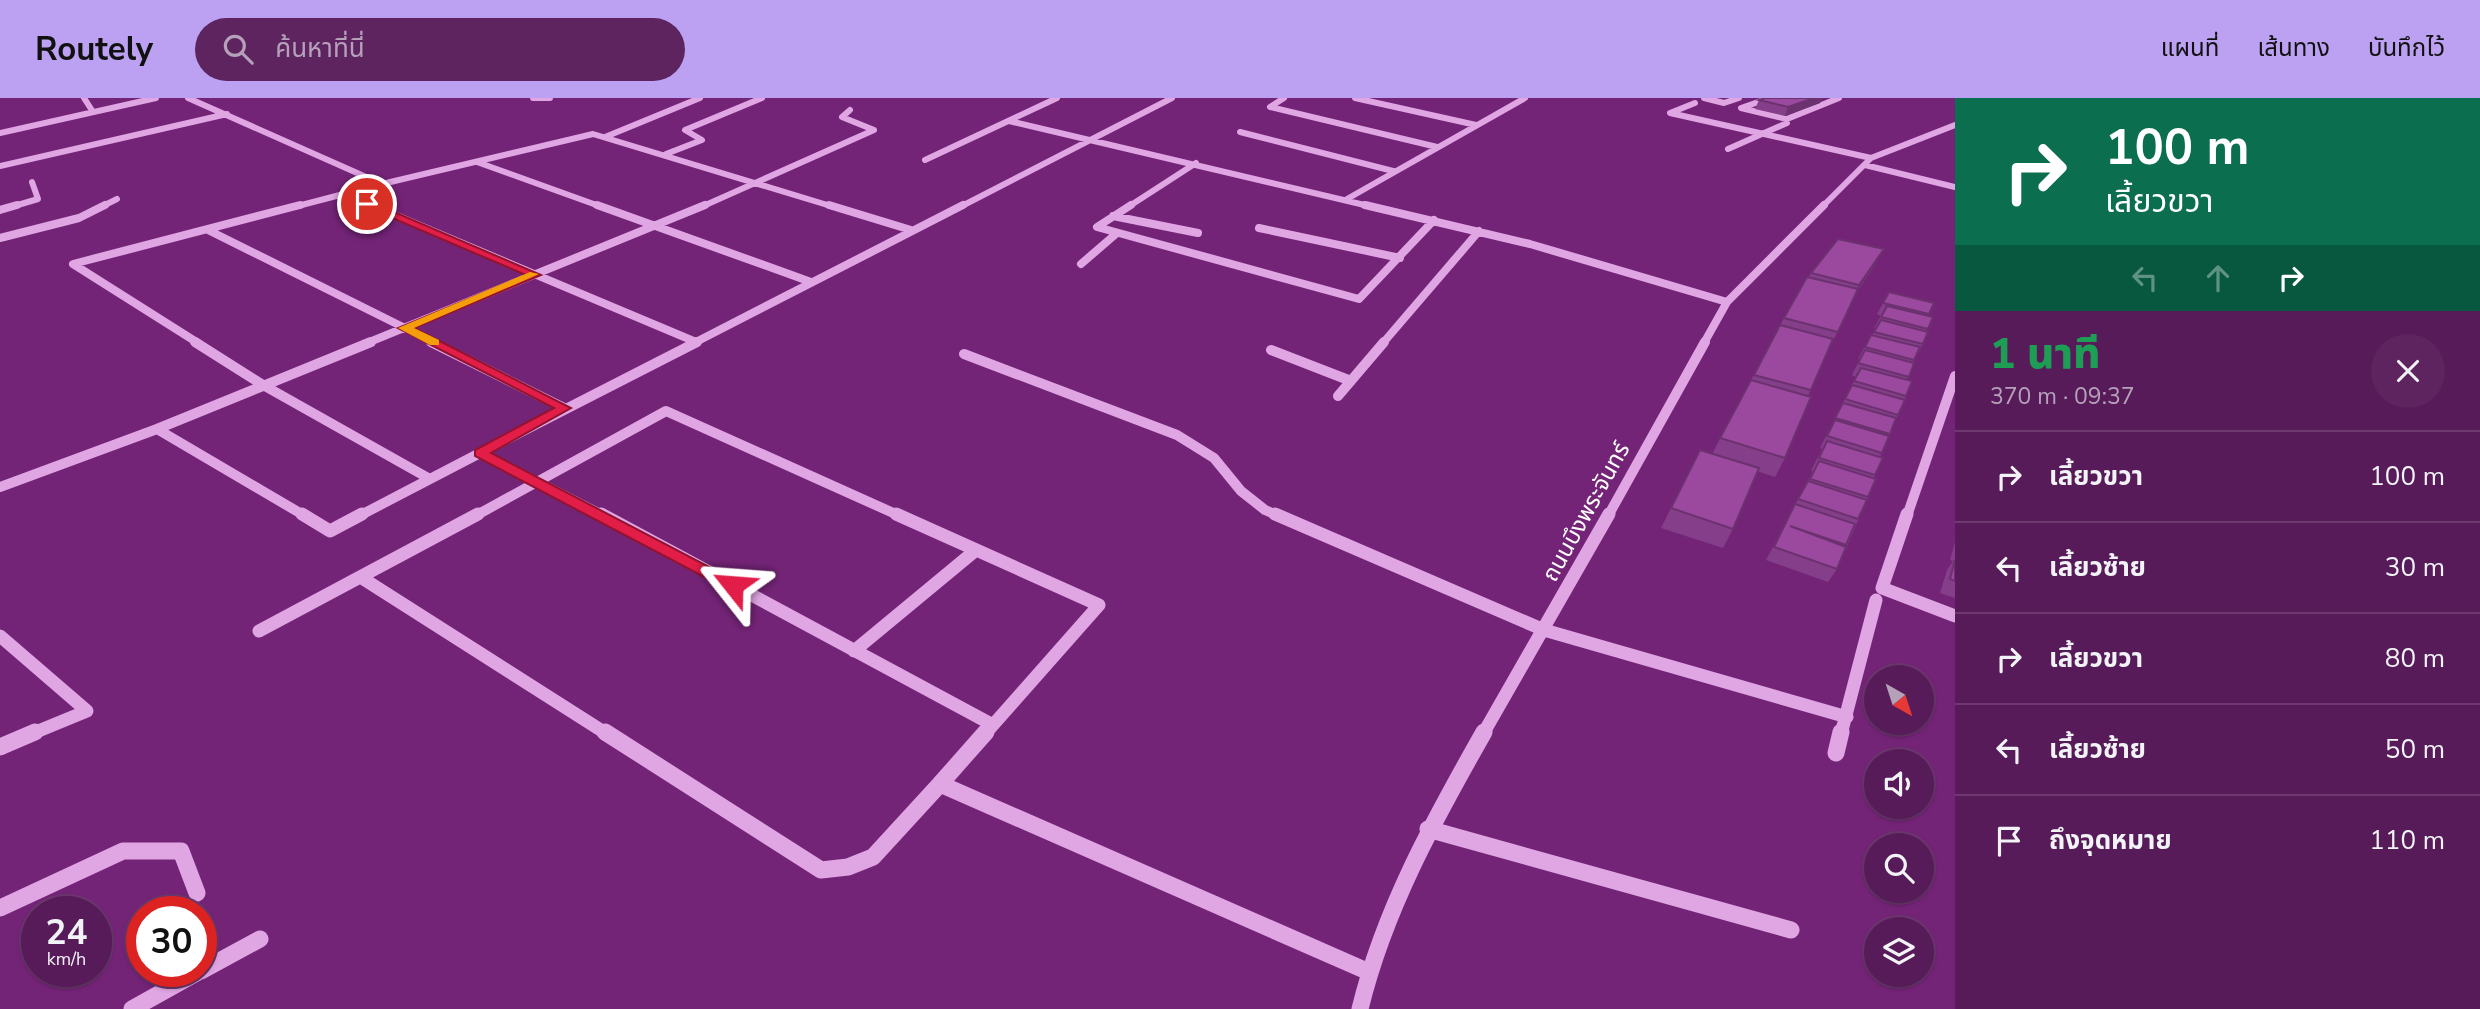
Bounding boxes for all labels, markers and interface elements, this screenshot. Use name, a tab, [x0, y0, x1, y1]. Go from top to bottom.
search box	[195, 18, 685, 81]
text: Routely	[35, 27, 153, 72]
icon: search	[219, 30, 257, 68]
text: ค้นหาที่นี่	[275, 31, 365, 66]
text: แผนที่	[2161, 32, 2219, 64]
text: เส้นทาง	[2257, 32, 2330, 64]
text: บันทึกไว้	[2368, 32, 2445, 64]
text: 100 m	[2105, 114, 2249, 181]
icon: right	[1990, 126, 2081, 217]
pin	[337, 174, 397, 234]
text: เลี้ยวขวา	[2105, 180, 2213, 223]
icon: arrive	[348, 185, 386, 223]
icon: left	[2126, 259, 2164, 297]
icon: ahead	[2199, 259, 2237, 297]
icon: right	[2272, 259, 2310, 297]
text: 1 นาที	[1990, 326, 2101, 383]
button: close	[2371, 334, 2445, 408]
text: 370 m · 09:37	[1990, 381, 2135, 412]
street label: ถนนบึงพระจันทร์	[1535, 436, 1638, 587]
icon: right	[1990, 458, 2028, 496]
text: เลี้ยวขวา	[2049, 459, 2143, 494]
text: 100 m	[2369, 459, 2445, 494]
position arrow	[696, 548, 770, 622]
icon: left	[1990, 549, 2028, 587]
text: เลี้ยวซ้าย	[2049, 550, 2146, 585]
text: 30 m	[2385, 550, 2445, 585]
icon: right	[1990, 640, 2028, 678]
text: เลี้ยวขวา	[2049, 641, 2143, 676]
text: 80 m	[2385, 641, 2445, 676]
north arrow	[1864, 665, 1934, 735]
map controls	[1864, 665, 1934, 987]
icon: left	[1990, 731, 2028, 769]
text: เลี้ยวซ้าย	[2049, 732, 2146, 767]
text: 50 m	[2385, 732, 2445, 767]
button: sound	[1864, 749, 1934, 819]
icon: arrive	[1990, 822, 2028, 860]
text: ถึงจุดหมาย	[2049, 823, 2172, 858]
text: 110 m	[2369, 823, 2445, 858]
button: search	[1864, 833, 1934, 903]
speed limit sign: 30	[126, 896, 217, 987]
text: 24	[45, 909, 88, 956]
button: layers	[1864, 917, 1934, 987]
text: km/h	[47, 947, 86, 971]

